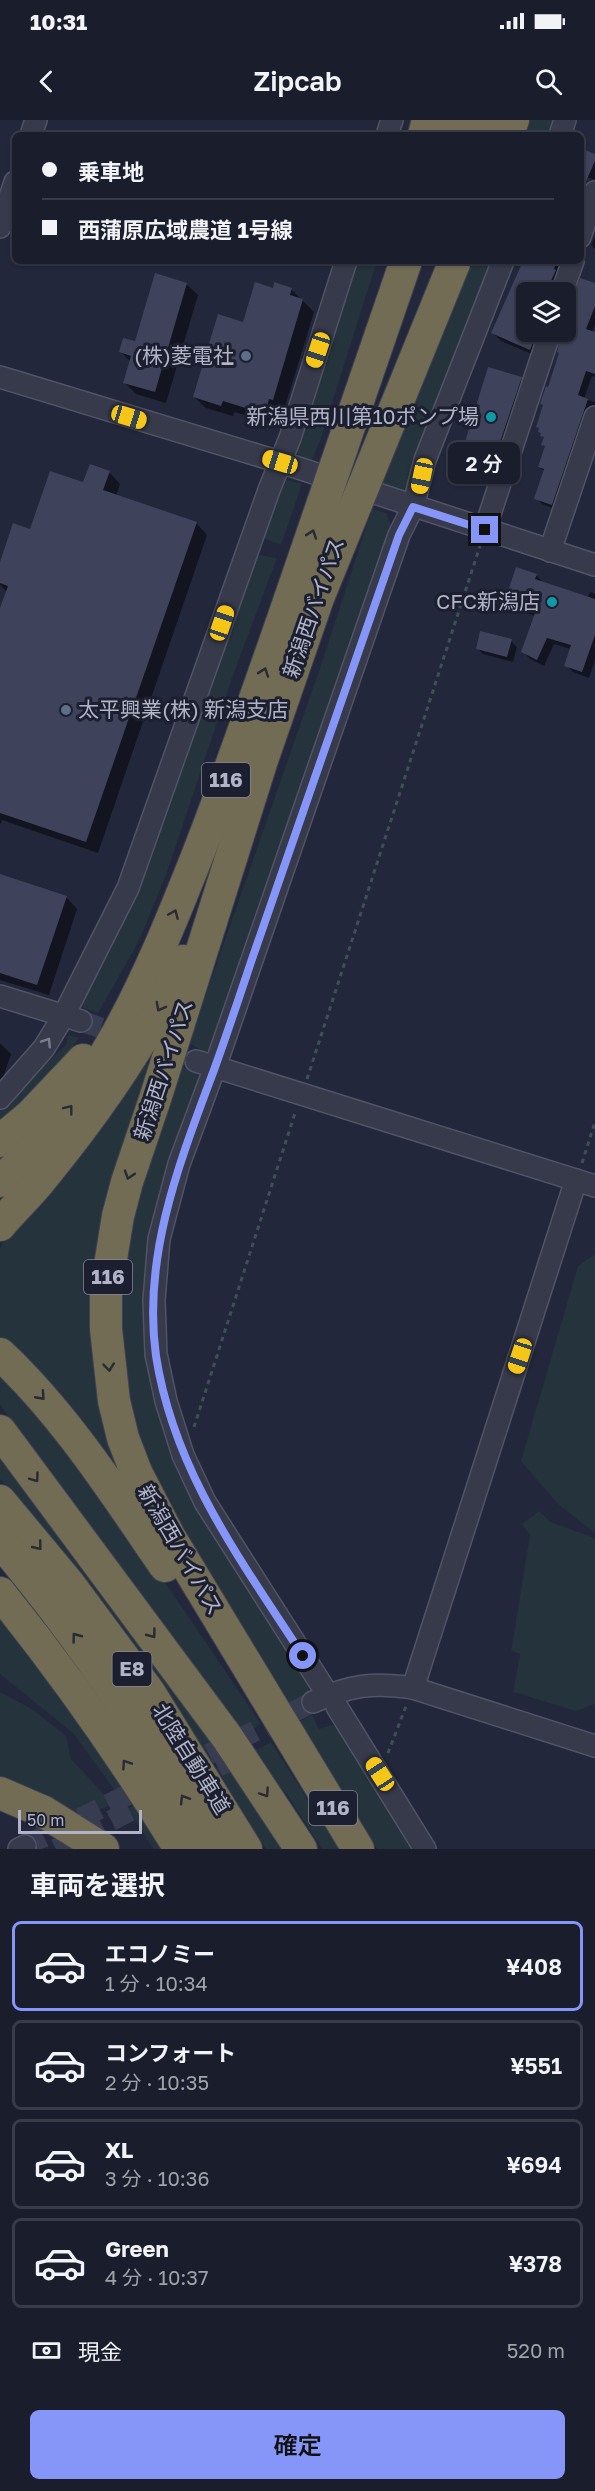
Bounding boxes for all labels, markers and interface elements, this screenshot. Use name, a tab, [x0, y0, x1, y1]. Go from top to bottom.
text: 10:31	[30, 8, 87, 35]
icon: back	[30, 65, 63, 98]
text: Zipcab	[254, 65, 342, 97]
icon: search	[532, 65, 565, 98]
text: 乗車地	[78, 158, 144, 185]
text: 西蒲原広域農道 1号線	[78, 216, 293, 243]
map controls	[516, 282, 576, 342]
button: layers	[516, 282, 576, 342]
car	[304, 330, 332, 370]
place label: (株)菱電社	[134, 342, 234, 368]
marker: (株)菱電社	[239, 349, 253, 363]
car	[109, 403, 149, 431]
place label: 新潟県西川第10ポンプ場	[246, 403, 479, 429]
marker: 新潟県西川第10ポンプ場	[484, 410, 498, 424]
callout: 2 分	[449, 443, 521, 485]
car	[260, 448, 300, 476]
text: 2 分	[466, 451, 502, 475]
car	[409, 457, 435, 495]
route end	[471, 516, 498, 543]
one-way arrow	[305, 530, 318, 540]
street label: 新潟西バイパス	[277, 534, 349, 681]
place label: CFC新潟店	[436, 588, 540, 614]
marker: CFC新潟店	[545, 595, 559, 609]
car	[208, 603, 236, 643]
one-way arrow	[257, 667, 270, 678]
place label: 太平興業(株) 新潟支店	[78, 696, 288, 722]
marker: 太平興業(株) 新潟支店	[59, 703, 73, 717]
road number: 116	[202, 763, 250, 797]
one-way arrow	[167, 909, 179, 920]
street label: 新潟西バイパス	[128, 996, 198, 1143]
one-way arrow	[155, 1001, 167, 1012]
one-way arrow	[40, 1038, 52, 1048]
one-way arrow	[62, 1104, 73, 1115]
one-way arrow	[124, 1169, 136, 1180]
road number: 116	[84, 1260, 132, 1294]
car	[506, 1336, 534, 1376]
one-way arrow	[102, 1363, 115, 1372]
one-way arrow	[34, 1389, 45, 1400]
one-way arrow	[28, 1471, 39, 1482]
street label: 新潟西バイパス	[133, 1480, 229, 1619]
one-way arrow	[30, 1539, 41, 1550]
one-way arrow	[144, 1627, 155, 1638]
one-way arrow	[72, 1632, 83, 1643]
route start	[289, 1642, 316, 1669]
road number: E8	[112, 1652, 152, 1686]
street label: 北陸自動車道	[147, 1698, 236, 1819]
car	[363, 1754, 397, 1794]
one-way arrow	[122, 1759, 133, 1770]
one-way arrow	[258, 1786, 269, 1797]
road number: 116	[309, 1791, 357, 1825]
one-way arrow	[180, 1795, 192, 1805]
scale bar	[18, 1807, 142, 1834]
text: 50 m	[27, 1810, 64, 1830]
text: 車両を選択	[30, 1869, 165, 1901]
icon: car	[33, 1939, 87, 1993]
text: エコノミー	[105, 1940, 215, 1967]
text: ¥408	[506, 1953, 562, 1980]
text: 1 分 · 10:34	[105, 1971, 208, 1995]
icon: car	[33, 2038, 87, 2092]
text: コンフォート	[105, 2039, 236, 2066]
text: ¥551	[510, 2052, 562, 2079]
text: 2 分 · 10:35	[105, 2070, 209, 2094]
text: XL	[105, 2136, 133, 2163]
icon: car	[33, 2137, 87, 2191]
text: ¥694	[506, 2151, 562, 2178]
text: 3 分 · 10:36	[105, 2166, 210, 2190]
text: Green	[105, 2235, 169, 2262]
icon: car	[33, 2236, 87, 2290]
text: ¥378	[509, 2250, 562, 2277]
text: 4 分 · 10:37	[105, 2265, 209, 2289]
icon: cash	[30, 2334, 63, 2367]
text: 現金	[78, 2338, 122, 2365]
text: 520 m	[507, 2338, 565, 2362]
button: 確定	[30, 2410, 565, 2479]

